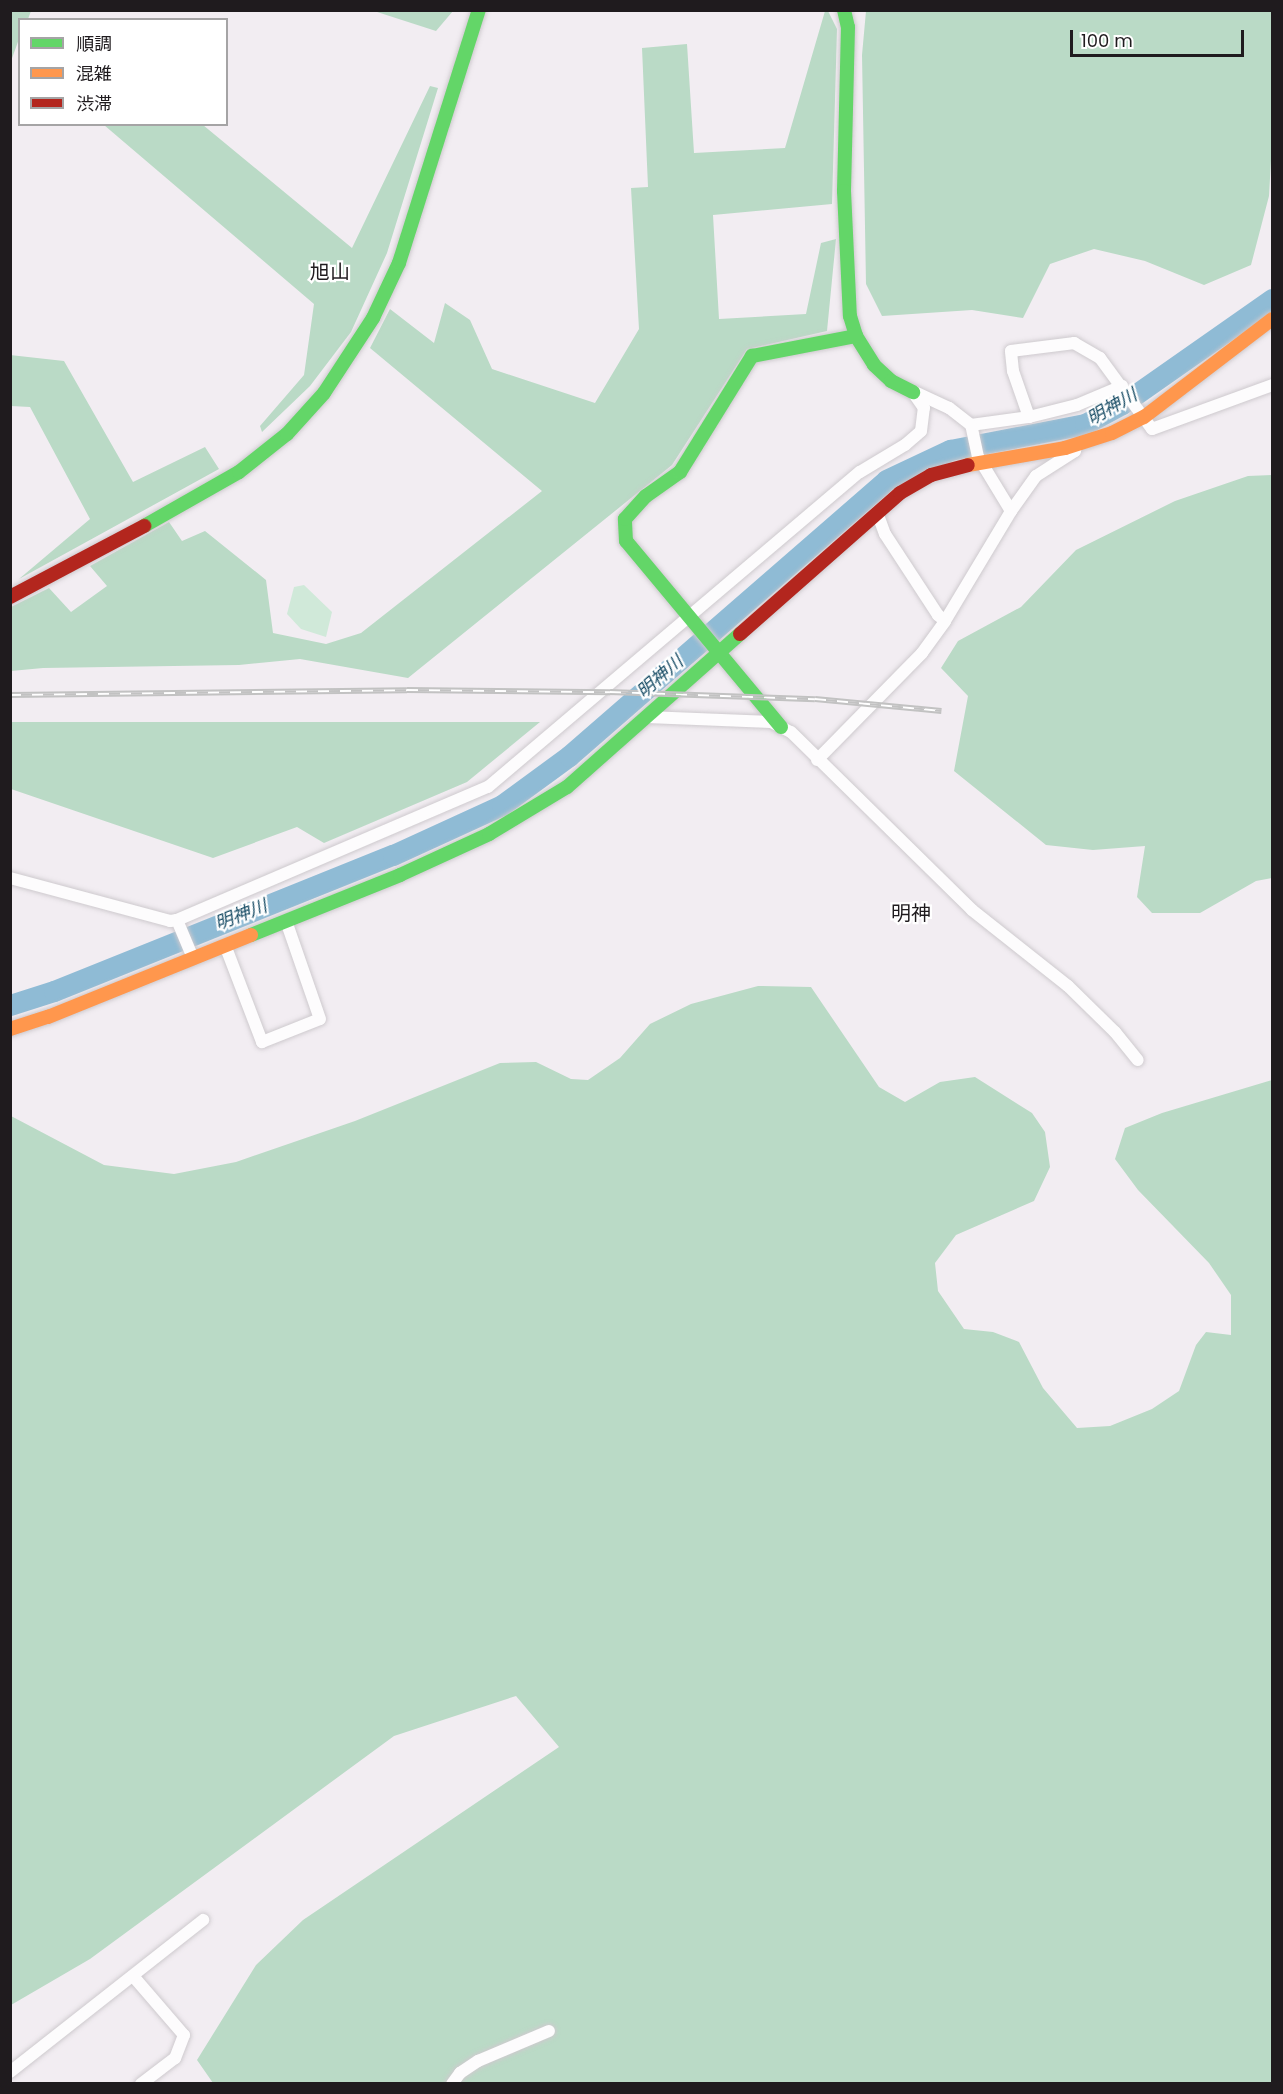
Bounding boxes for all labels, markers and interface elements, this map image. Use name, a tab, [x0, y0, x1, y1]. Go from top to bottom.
legend	[18, 18, 228, 126]
scale bar	[1073, 18, 1247, 56]
text: 100 m	[1081, 28, 1133, 53]
text: 順調	[76, 31, 112, 56]
text: 混雑	[76, 61, 112, 86]
text: 渋滞	[76, 91, 112, 116]
district label: 旭山	[310, 260, 350, 284]
water label: 明神川	[1083, 384, 1141, 430]
water label: 明神川	[633, 651, 687, 703]
water label: 明神川	[212, 895, 270, 935]
district label: 明神	[891, 901, 931, 925]

